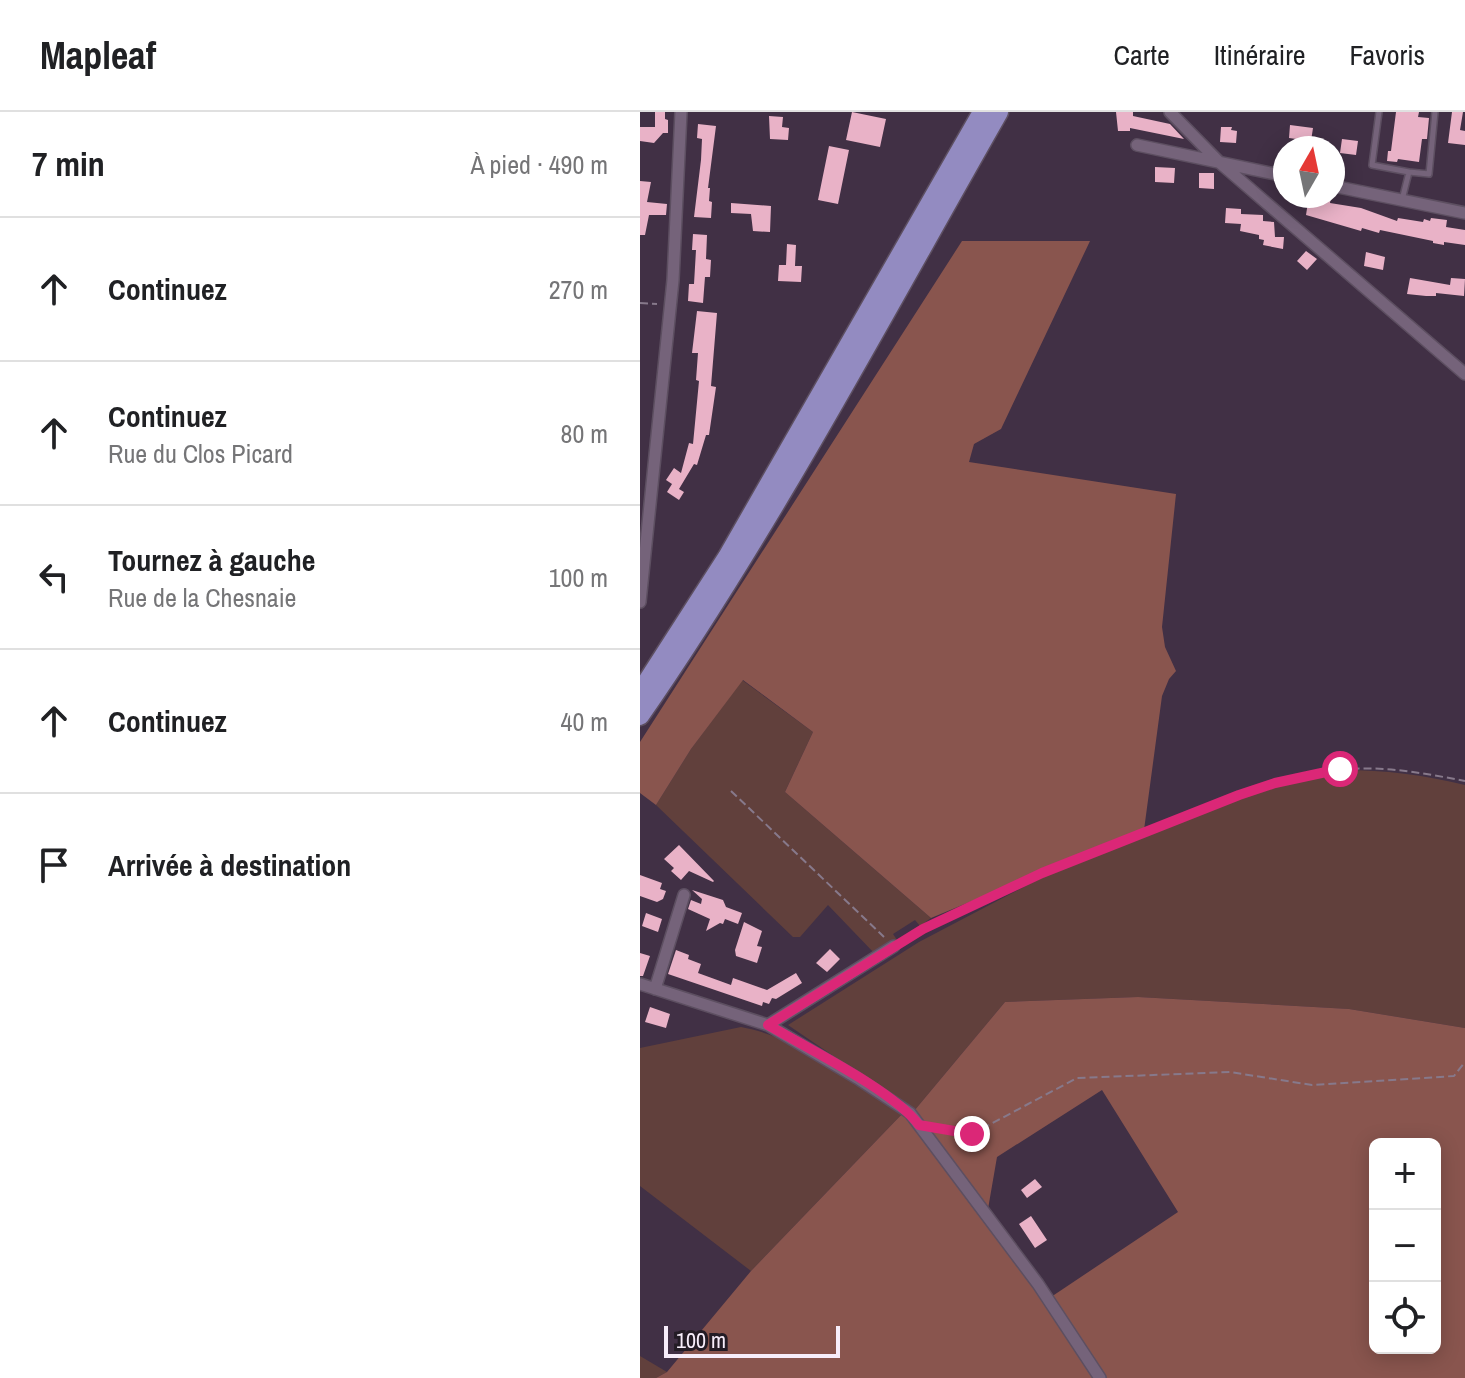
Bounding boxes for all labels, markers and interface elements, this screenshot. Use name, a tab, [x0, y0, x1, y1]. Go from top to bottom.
text: Mapleaf	[40, 30, 156, 81]
text: Carte	[1114, 36, 1170, 74]
text: Itinéraire	[1214, 36, 1306, 74]
text: Favoris	[1350, 36, 1425, 74]
north arrow	[1273, 136, 1345, 208]
text: 7 min	[32, 141, 105, 187]
text: À pied · 490 m	[470, 147, 608, 182]
icon: ahead	[32, 267, 76, 311]
text: Continuez	[108, 269, 227, 309]
text: 270 m	[549, 272, 608, 307]
text: Continuez	[108, 396, 227, 436]
icon: ahead	[32, 411, 76, 455]
text: 80 m	[561, 416, 608, 451]
text: Rue du Clos Picard	[108, 436, 293, 471]
text: Tournez à gauche	[108, 540, 315, 580]
icon: left	[32, 555, 76, 599]
text: 100 m	[549, 560, 608, 595]
text: Rue de la Chesnaie	[108, 580, 296, 615]
icon: ahead	[32, 699, 76, 743]
text: Continuez	[108, 701, 227, 741]
text: 40 m	[561, 704, 608, 739]
route start	[1322, 751, 1358, 787]
icon: arrive	[32, 843, 76, 887]
text: Arrivée à destination	[108, 845, 351, 885]
route end	[954, 1116, 990, 1152]
map controls	[1369, 1138, 1441, 1354]
button: +	[1369, 1138, 1441, 1210]
button: −	[1369, 1210, 1441, 1282]
button: locate	[1369, 1282, 1441, 1354]
scale bar	[664, 1322, 840, 1358]
text: 100 m	[676, 1325, 726, 1355]

